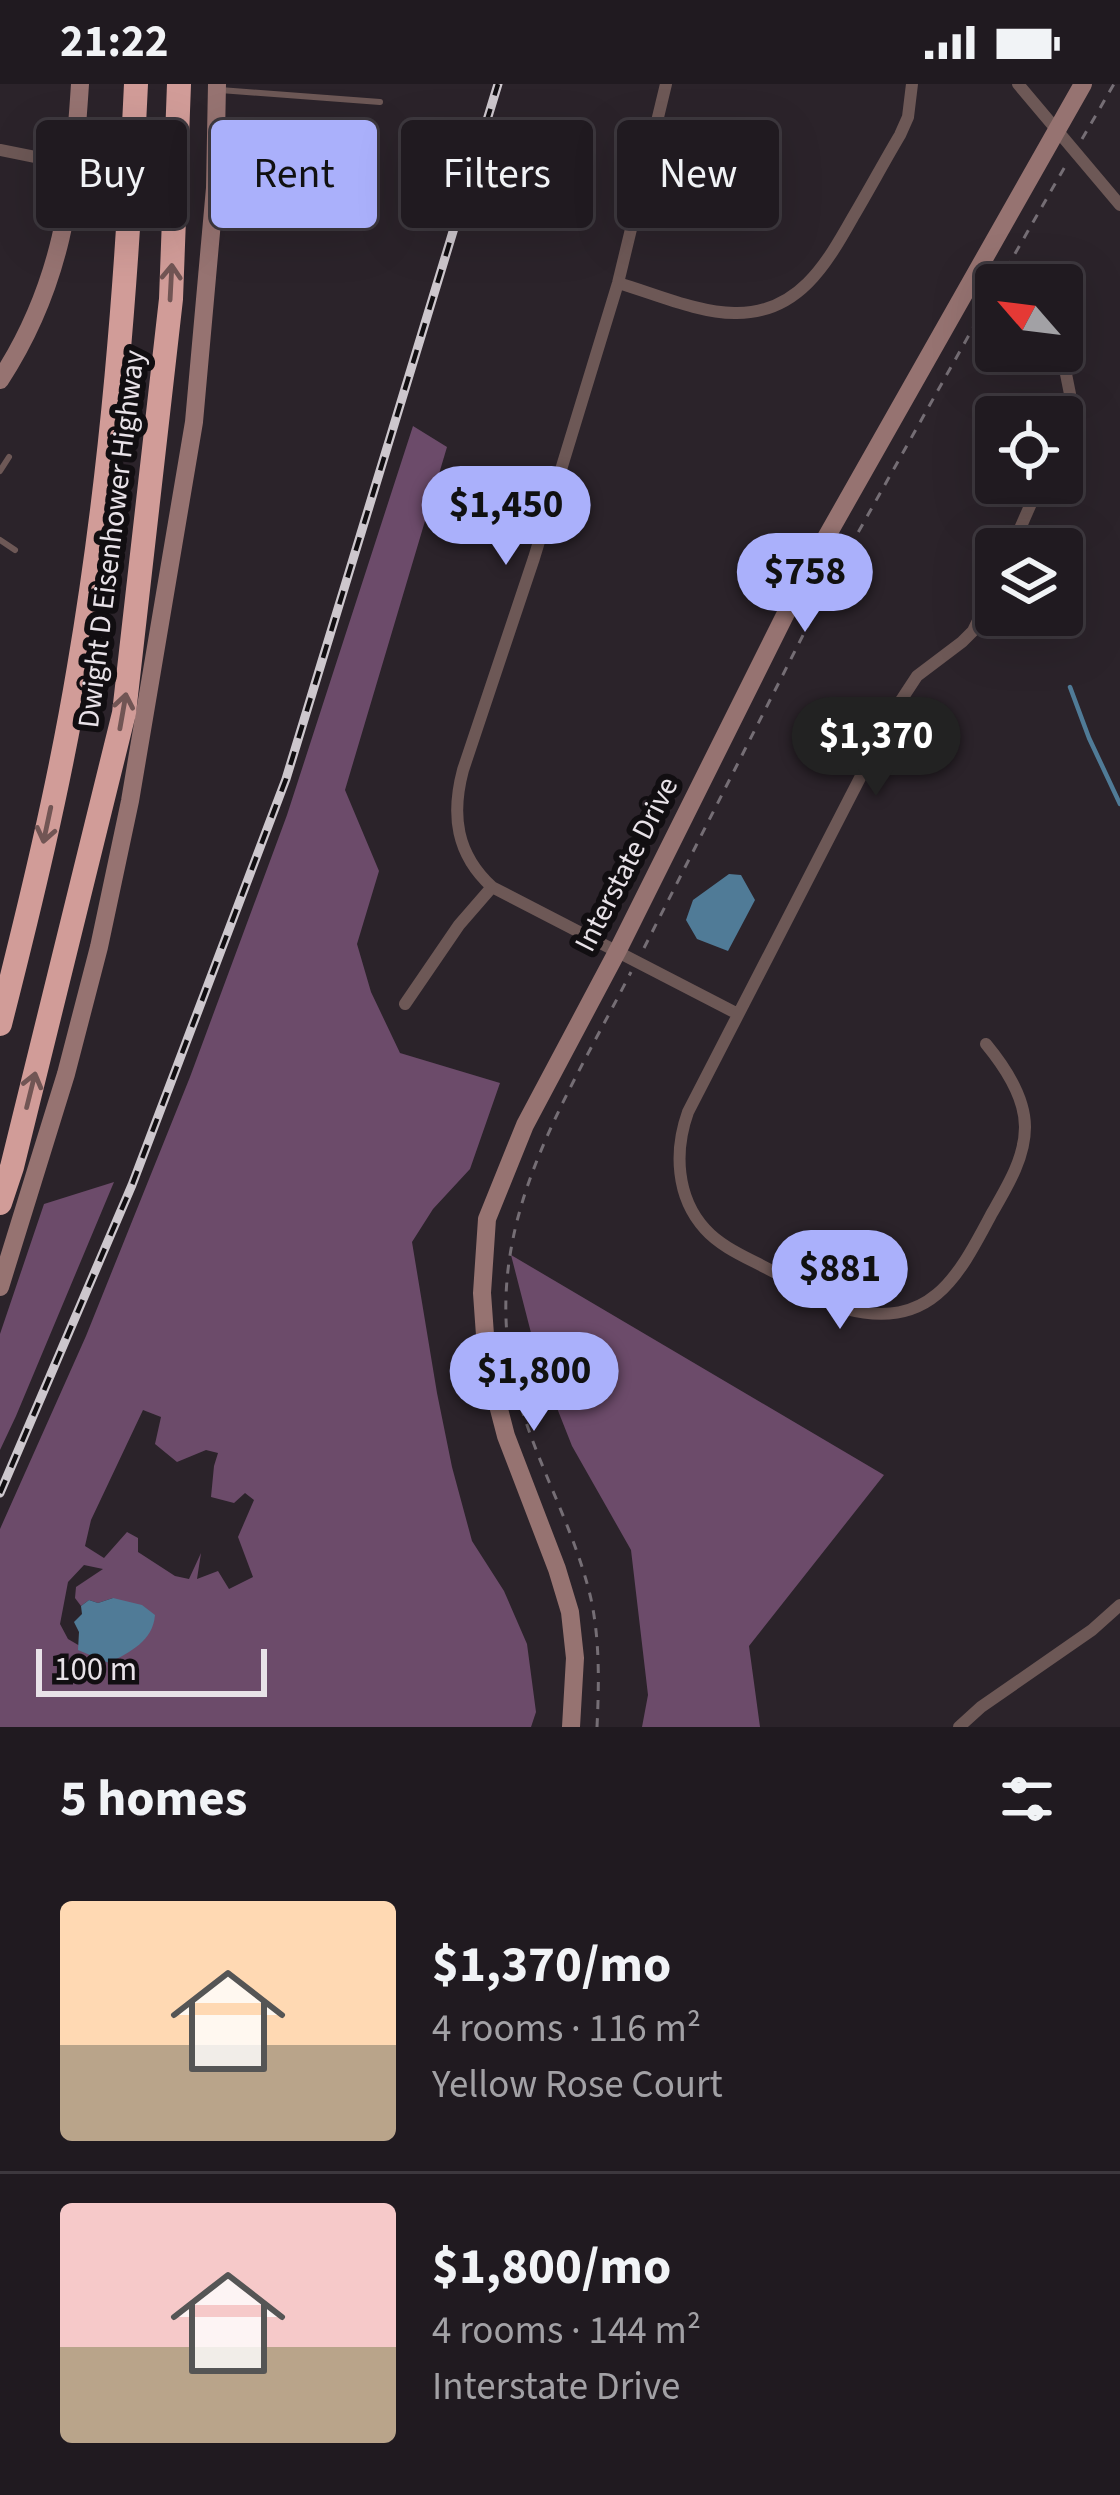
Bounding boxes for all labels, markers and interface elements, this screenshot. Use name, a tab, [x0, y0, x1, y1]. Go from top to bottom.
text: 21:22	[60, 10, 169, 74]
chip: Buy	[36, 120, 187, 228]
chip: Rent	[211, 120, 377, 228]
chip: Filters	[401, 120, 593, 228]
chip: New	[617, 120, 779, 228]
one-way arrow	[160, 263, 183, 302]
north arrow	[975, 264, 1083, 372]
map controls	[975, 264, 1083, 636]
street label: Dwight D Eisenhower Highway	[67, 348, 156, 731]
button: locate	[975, 396, 1083, 504]
pin: $1,450	[408, 466, 604, 568]
text: $1,450	[449, 477, 563, 533]
button: layers	[975, 528, 1083, 636]
pin: $758	[734, 533, 876, 635]
text: $758	[764, 544, 846, 600]
one-way arrow	[113, 692, 135, 731]
pin: $1,370	[778, 697, 974, 799]
text: $1,370	[819, 708, 933, 764]
street label: Interstate Drive	[564, 769, 689, 959]
one-way arrow	[34, 805, 57, 843]
one-way arrow	[21, 1072, 43, 1110]
pin: $881	[769, 1230, 911, 1332]
text: $881	[799, 1241, 881, 1297]
pin: $1,800	[436, 1332, 632, 1434]
text: $1,800	[477, 1343, 591, 1399]
scale bar	[36, 1643, 267, 1696]
text: 100 m	[54, 1646, 137, 1693]
text: 5 homes	[60, 1763, 247, 1835]
icon: filters	[994, 1766, 1060, 1832]
text: $1,370/mo	[432, 1929, 671, 2001]
icon: home	[156, 1949, 300, 2093]
text: 4 rooms · 116 m²	[432, 2001, 701, 2057]
text: Yellow Rose Court	[432, 2057, 723, 2113]
text: $1,800/mo	[432, 2231, 671, 2303]
icon: home	[156, 2251, 300, 2395]
text: 4 rooms · 144 m²	[432, 2303, 701, 2359]
text: Interstate Drive	[432, 2359, 680, 2415]

